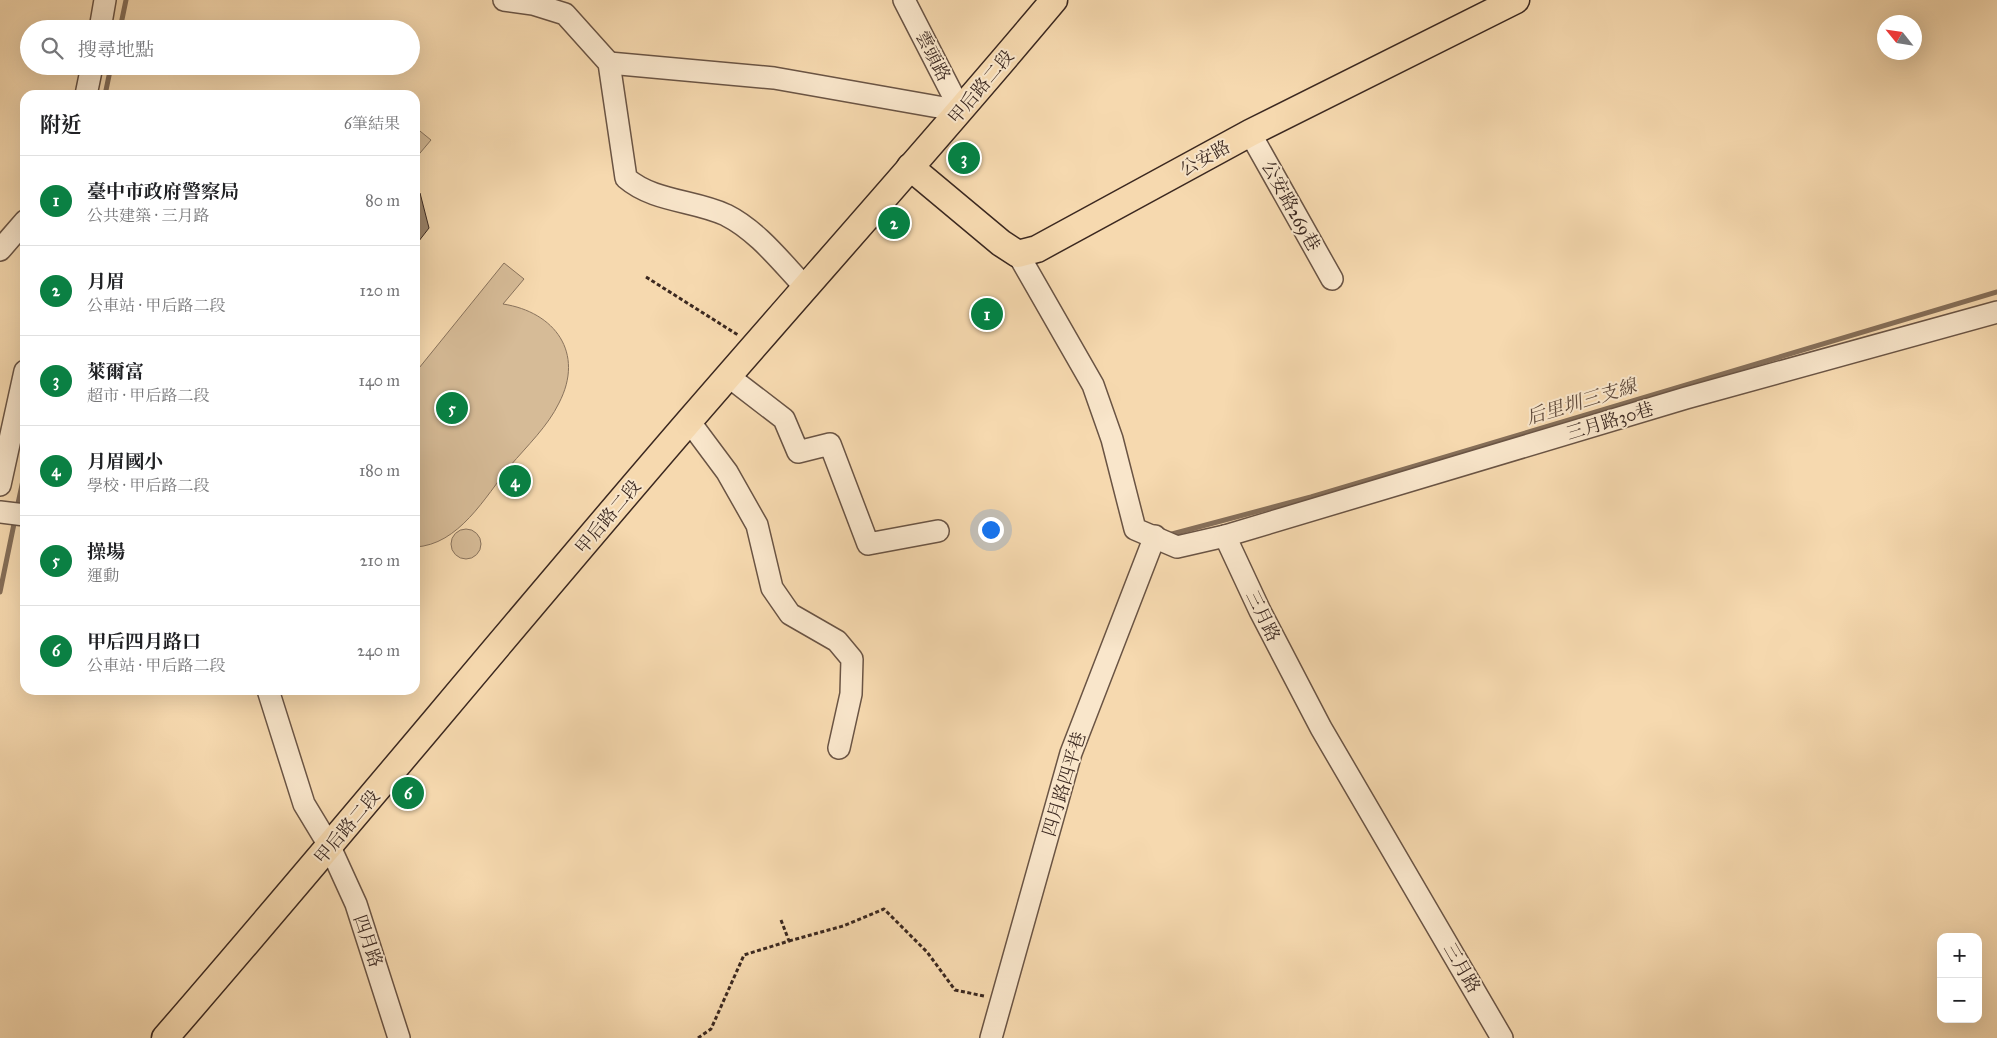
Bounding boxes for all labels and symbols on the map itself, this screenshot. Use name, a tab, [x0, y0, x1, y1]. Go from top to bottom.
north arrow	[1877, 15, 1922, 60]
street label: 雲頭路	[911, 27, 955, 85]
street label: 甲后路二段	[944, 45, 1018, 129]
street label: 公安路	[1176, 135, 1234, 181]
pin: 3	[948, 139, 980, 177]
street label: 公安路269巷	[1257, 157, 1325, 255]
pin: 2	[878, 204, 910, 242]
pin: 1	[971, 295, 1003, 333]
water label: 后里圳三支線	[1523, 373, 1641, 429]
pin: 5	[436, 389, 468, 427]
street label: 三月路30巷	[1564, 397, 1656, 445]
pin: 4	[499, 462, 531, 500]
street label: 甲后路二段	[571, 475, 645, 559]
your location	[978, 517, 1004, 543]
street label: 三月路	[1241, 587, 1285, 645]
street label: 四月路四平巷	[1038, 729, 1090, 839]
pin: 6	[392, 774, 424, 812]
street label: 甲后路二段	[310, 785, 384, 869]
street label: 四月路	[349, 912, 387, 970]
street label: 三月路	[1439, 939, 1485, 997]

